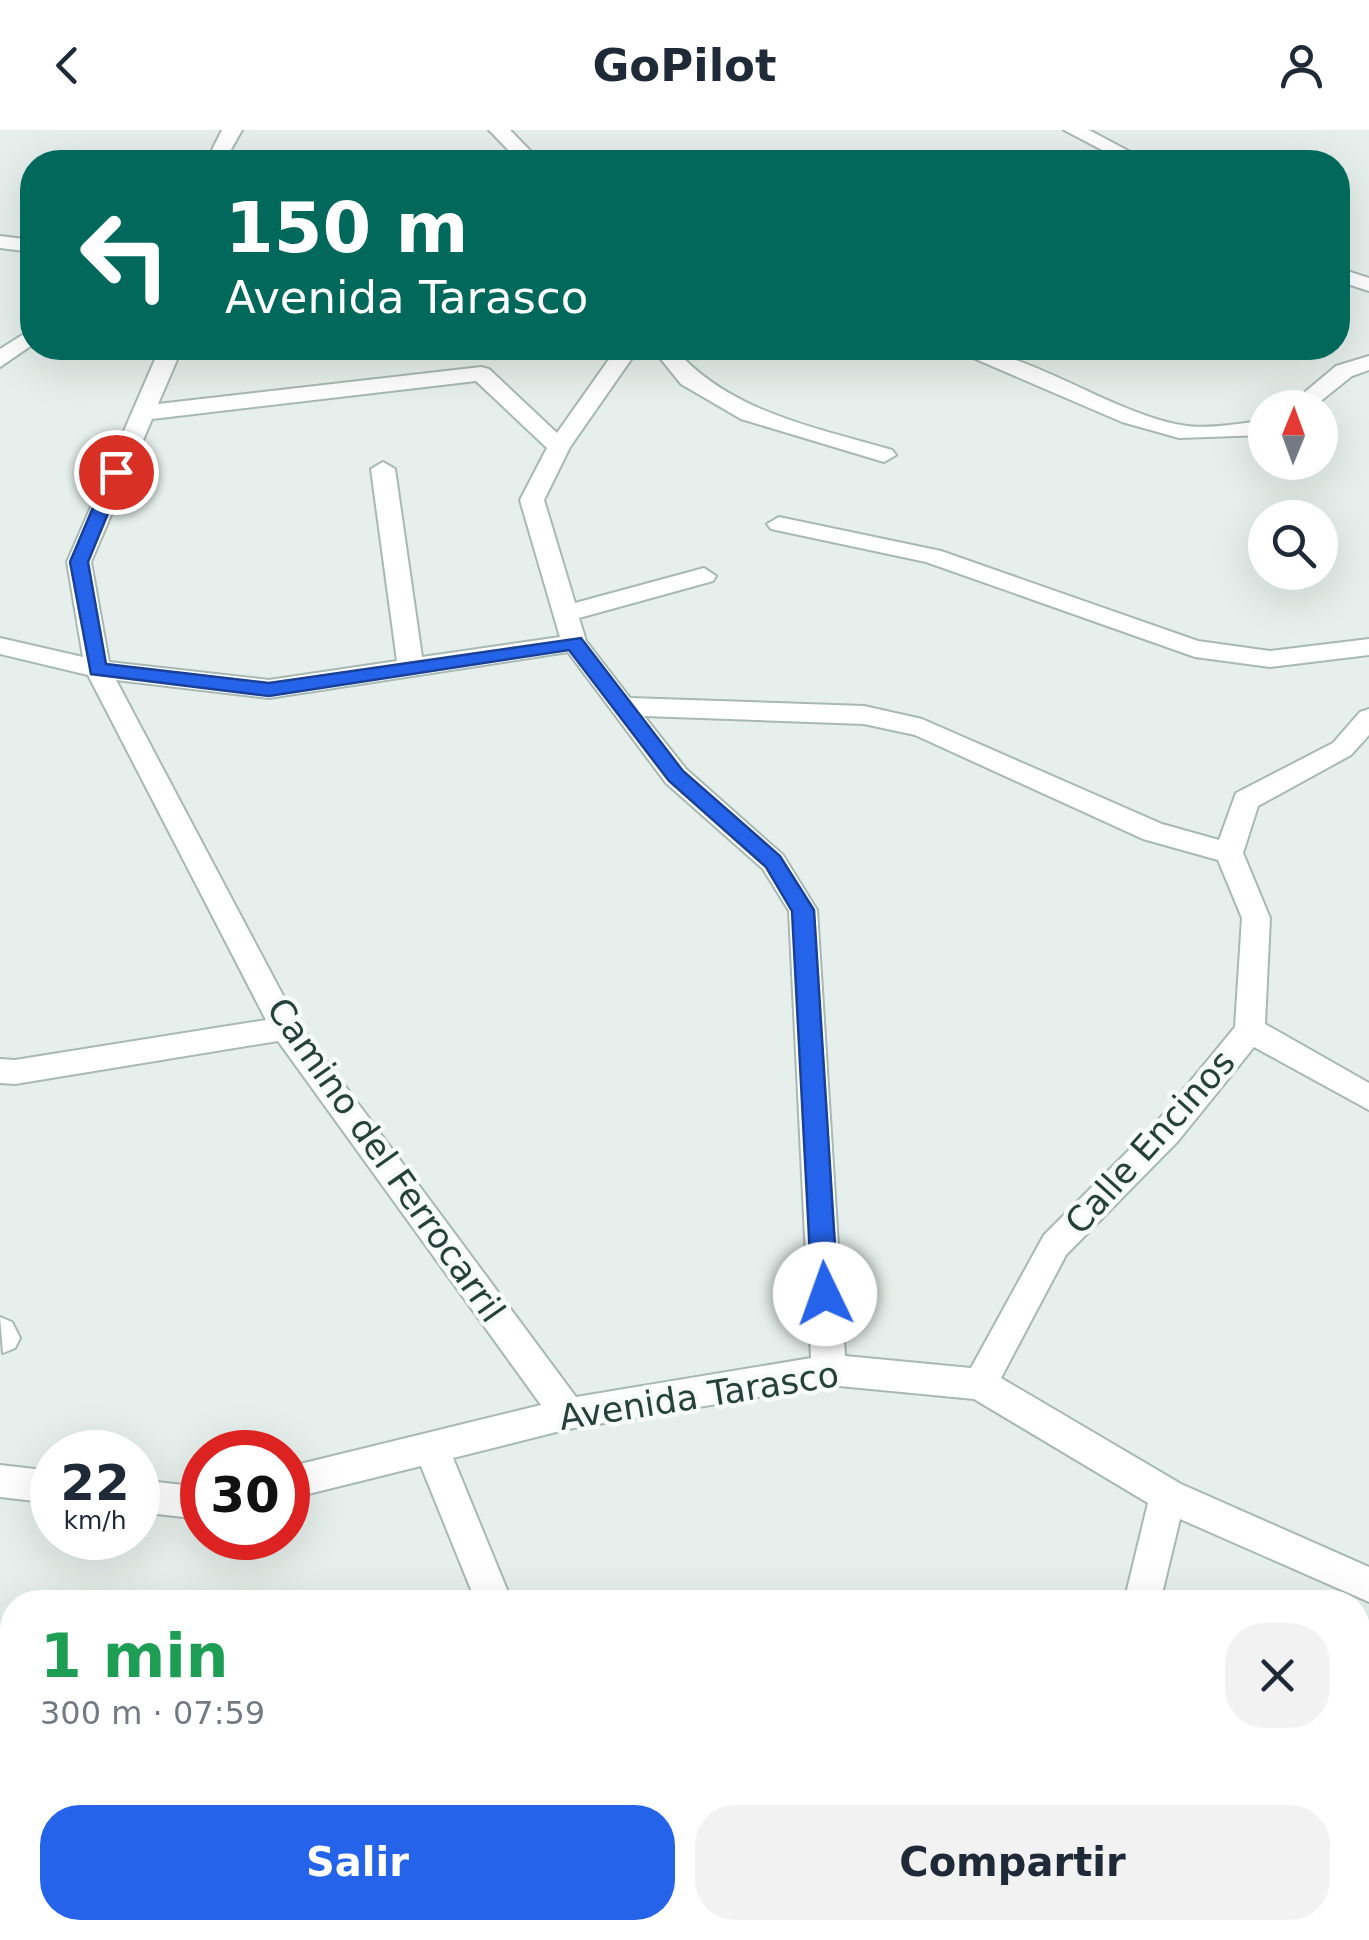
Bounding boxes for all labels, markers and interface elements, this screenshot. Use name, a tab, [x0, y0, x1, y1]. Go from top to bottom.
icon: back	[40, 38, 95, 93]
icon: person	[1274, 38, 1329, 93]
text: GoPilot	[592, 39, 777, 92]
text: 150 m	[225, 187, 468, 269]
icon: left	[60, 190, 190, 320]
text: Avenida Tarasco	[225, 271, 588, 324]
north arrow	[1248, 390, 1338, 480]
map controls	[1248, 390, 1338, 590]
pin	[74, 430, 159, 515]
icon: arrive	[89, 445, 144, 500]
button: search	[1248, 500, 1338, 590]
street label: Camino del Ferrocarril	[259, 990, 513, 1330]
street label: Calle Encinos	[1057, 1042, 1243, 1242]
position arrow	[773, 1242, 877, 1346]
street label: Avenida Tarasco	[556, 1354, 842, 1438]
speed limit sign: 30	[180, 1430, 310, 1560]
text: 22	[60, 1454, 130, 1512]
text: km/h	[63, 1506, 127, 1535]
text: 1 min	[40, 1621, 228, 1691]
button: close	[1225, 1623, 1330, 1728]
text: 300 m · 07:59	[40, 1694, 265, 1732]
button: Salir	[40, 1805, 675, 1920]
button: Compartir	[695, 1805, 1330, 1920]

